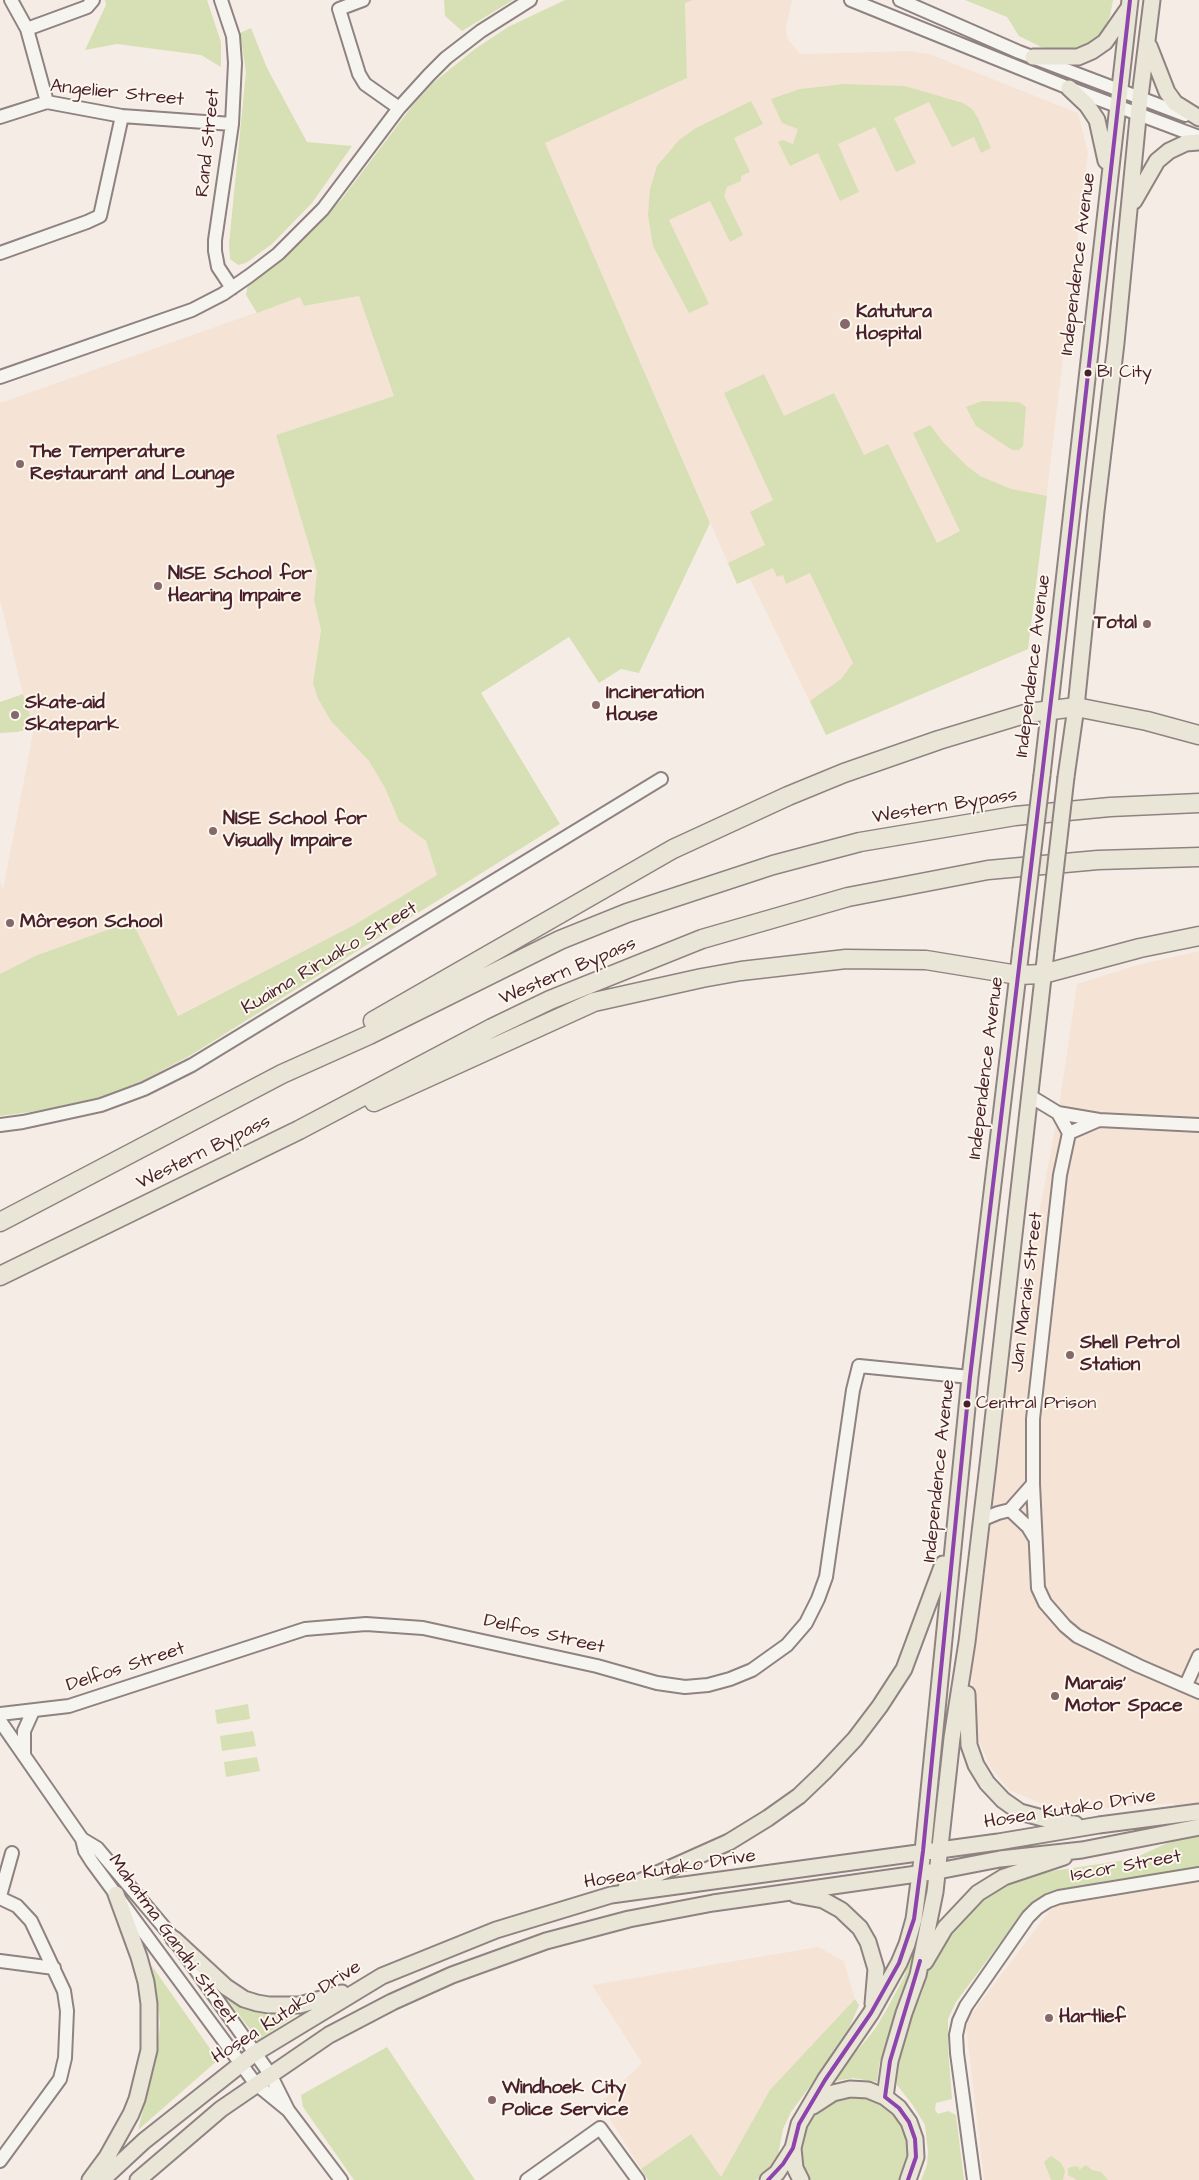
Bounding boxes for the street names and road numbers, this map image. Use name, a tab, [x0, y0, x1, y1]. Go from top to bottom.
street label: Angelier Street	[49, 76, 185, 112]
street label: Rand Street	[192, 88, 226, 198]
street label: Independence Avenue	[1056, 171, 1102, 357]
street label: Independence Avenue	[1011, 573, 1057, 759]
street label: Western Bypass	[871, 784, 1019, 830]
street label: Kuaima Riruako Street	[238, 898, 422, 1020]
street label: Western Bypass	[496, 933, 640, 1011]
street label: Independence Avenue	[964, 975, 1010, 1161]
street label: Western Bypass	[133, 1111, 275, 1195]
street label: Jan Marais Street	[1007, 1211, 1049, 1373]
street label: Independence Avenue	[919, 1378, 961, 1564]
street label: Delfos Street	[481, 1610, 607, 1660]
street label: Delfos Street	[64, 1638, 188, 1698]
street label: Hosea Kutako Drive	[983, 1785, 1157, 1835]
street label: Hosea Kutako Drive	[583, 1845, 757, 1895]
street label: Iscor Street	[1069, 1846, 1183, 1888]
street label: Mahatma Gandhi Street	[103, 1850, 241, 2030]
street label: Hosea Kutako Drive	[208, 1956, 366, 2070]

